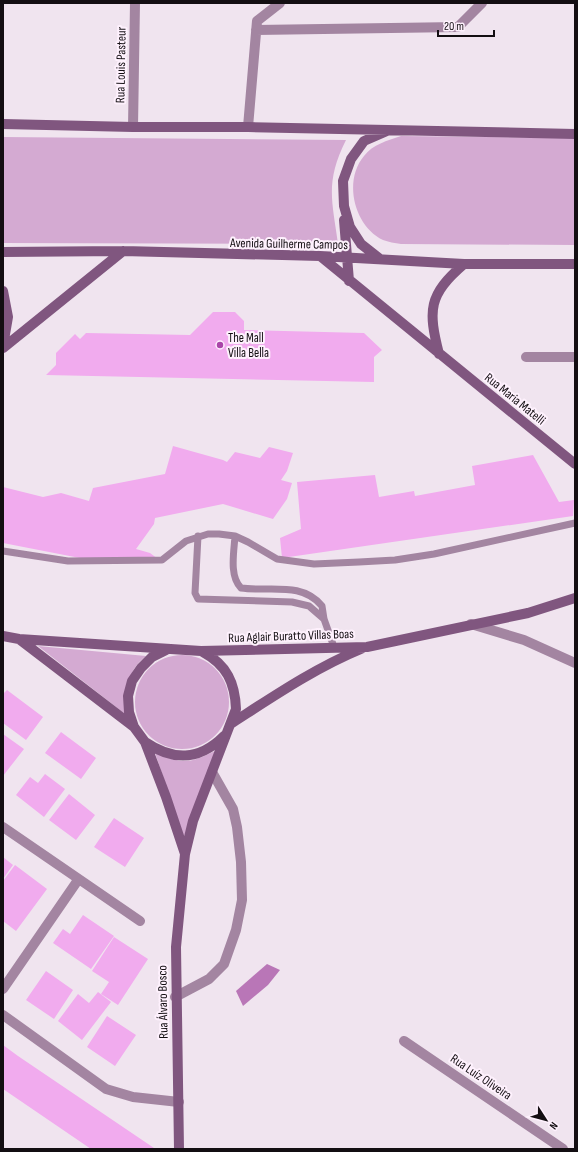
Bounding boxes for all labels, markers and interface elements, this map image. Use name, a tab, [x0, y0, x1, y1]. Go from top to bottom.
scale bar	[438, 12, 494, 38]
text: 20 m	[444, 19, 464, 34]
street label: Rua Louis Pasteur	[112, 26, 130, 103]
street label: Avenida Guilherme Campos	[229, 235, 348, 253]
place label: The Mall Villa Bella	[228, 330, 269, 361]
marker: The Mall Villa Bella	[215, 340, 225, 350]
street label: Rua Maria Matelli	[481, 370, 549, 428]
street label: Rua Aglair Buratto Villas Boas	[228, 626, 354, 646]
street label: Rua Álvaro Bosco	[154, 965, 172, 1039]
street label: Rua Luíz Oliveira	[447, 1051, 515, 1103]
north arrow	[526, 1100, 566, 1140]
text: N	[547, 1119, 561, 1132]

